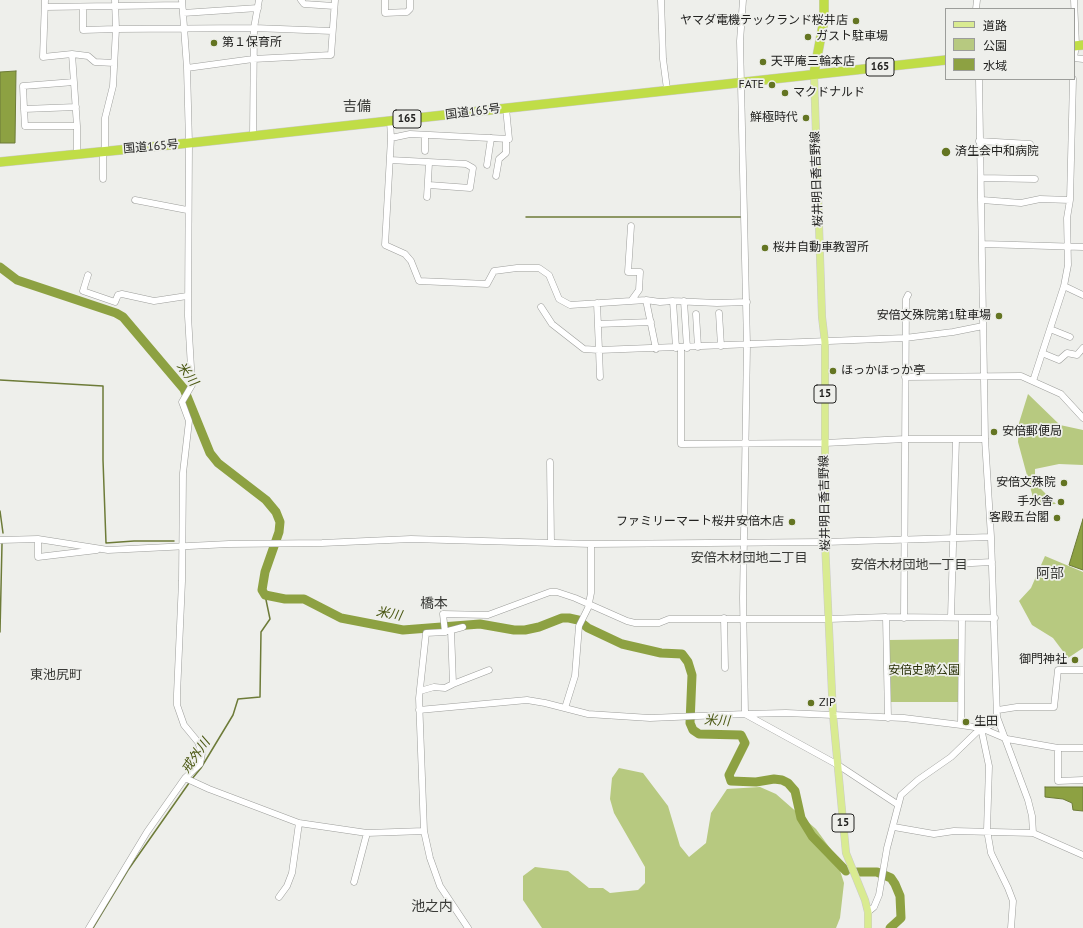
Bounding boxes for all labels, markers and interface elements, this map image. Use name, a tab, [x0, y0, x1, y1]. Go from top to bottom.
legend	[945, 8, 1075, 80]
place label: ヤマダ電機テックランド桜井店	[680, 14, 848, 28]
marker: ヤマダ電機テックランド桜井店	[851, 16, 861, 26]
text: 道路	[983, 18, 1007, 33]
place label: ガスト駐車場	[816, 30, 888, 44]
marker: ガスト駐車場	[803, 32, 813, 42]
place label: 第１保育所	[222, 36, 282, 50]
marker: 第１保育所	[209, 38, 219, 48]
text: 公園	[983, 38, 1007, 53]
place label: 天平庵三輪本店	[771, 55, 855, 69]
marker: 天平庵三輪本店	[758, 57, 768, 67]
road number: 165	[866, 58, 894, 76]
text: 水域	[983, 58, 1007, 73]
place label: FATE	[738, 78, 764, 92]
marker: FATE	[767, 80, 777, 90]
place label: マクドナルド	[793, 86, 865, 100]
marker: マクドナルド	[780, 88, 790, 98]
district label: 吉備	[343, 99, 371, 115]
street label: 国道165号	[445, 101, 501, 123]
road number: 165	[393, 110, 421, 128]
place label: 鮮極時代	[750, 111, 798, 125]
marker: 鮮極時代	[801, 113, 811, 123]
street label: 桜井明日香吉野線	[808, 131, 826, 227]
street label: 国道165号	[123, 137, 179, 157]
place label: 済生会中和病院	[955, 145, 1039, 159]
marker: 済生会中和病院	[940, 146, 952, 158]
place label: 桜井自動車教習所	[773, 241, 869, 255]
marker: 桜井自動車教習所	[760, 243, 770, 253]
place label: 安倍文殊院第1駐車場	[876, 309, 991, 323]
marker: 安倍文殊院第1駐車場	[994, 311, 1004, 321]
water label: 米川	[173, 359, 201, 389]
place label: ほっかほっか亭	[841, 364, 925, 378]
marker: ほっかほっか亭	[828, 366, 838, 376]
road number: 15	[814, 385, 836, 403]
place label: 安倍郵便局	[1002, 425, 1062, 439]
marker: 安倍郵便局	[989, 427, 999, 437]
street label: 桜井明日香吉野線	[817, 455, 833, 551]
place label: 安倍文殊院	[996, 476, 1056, 490]
marker: 安倍文殊院	[1059, 478, 1069, 488]
place label: 手水舎	[1017, 495, 1053, 509]
marker: 手水舎	[1056, 497, 1066, 507]
place label: 客殿五台閣	[989, 511, 1049, 525]
marker: 客殿五台閣	[1052, 513, 1062, 523]
place label: ファミリーマート桜井安倍木店	[616, 515, 784, 529]
marker: ファミリーマート桜井安倍木店	[787, 517, 797, 527]
district label: 安倍木材団地二丁目	[691, 550, 807, 566]
district label: 安倍木材団地一丁目	[851, 557, 967, 573]
district label: 阿部	[1036, 566, 1064, 582]
district label: 橋本	[420, 596, 448, 612]
water label: 米川	[375, 604, 403, 624]
place label: 御門神社	[1019, 653, 1067, 667]
marker: 御門神社	[1070, 655, 1080, 665]
park label: 安倍史跡公園	[888, 664, 960, 678]
district label: 東池尻町	[30, 667, 82, 683]
place label: ZIP	[819, 696, 836, 710]
marker: ZIP	[806, 698, 816, 708]
water label: 米川	[704, 713, 730, 729]
place label: 生田	[974, 715, 998, 729]
marker: 生田	[961, 717, 971, 727]
water label: 戒外川	[178, 736, 214, 776]
road number: 15	[832, 814, 854, 832]
district label: 池之内	[411, 899, 453, 915]

